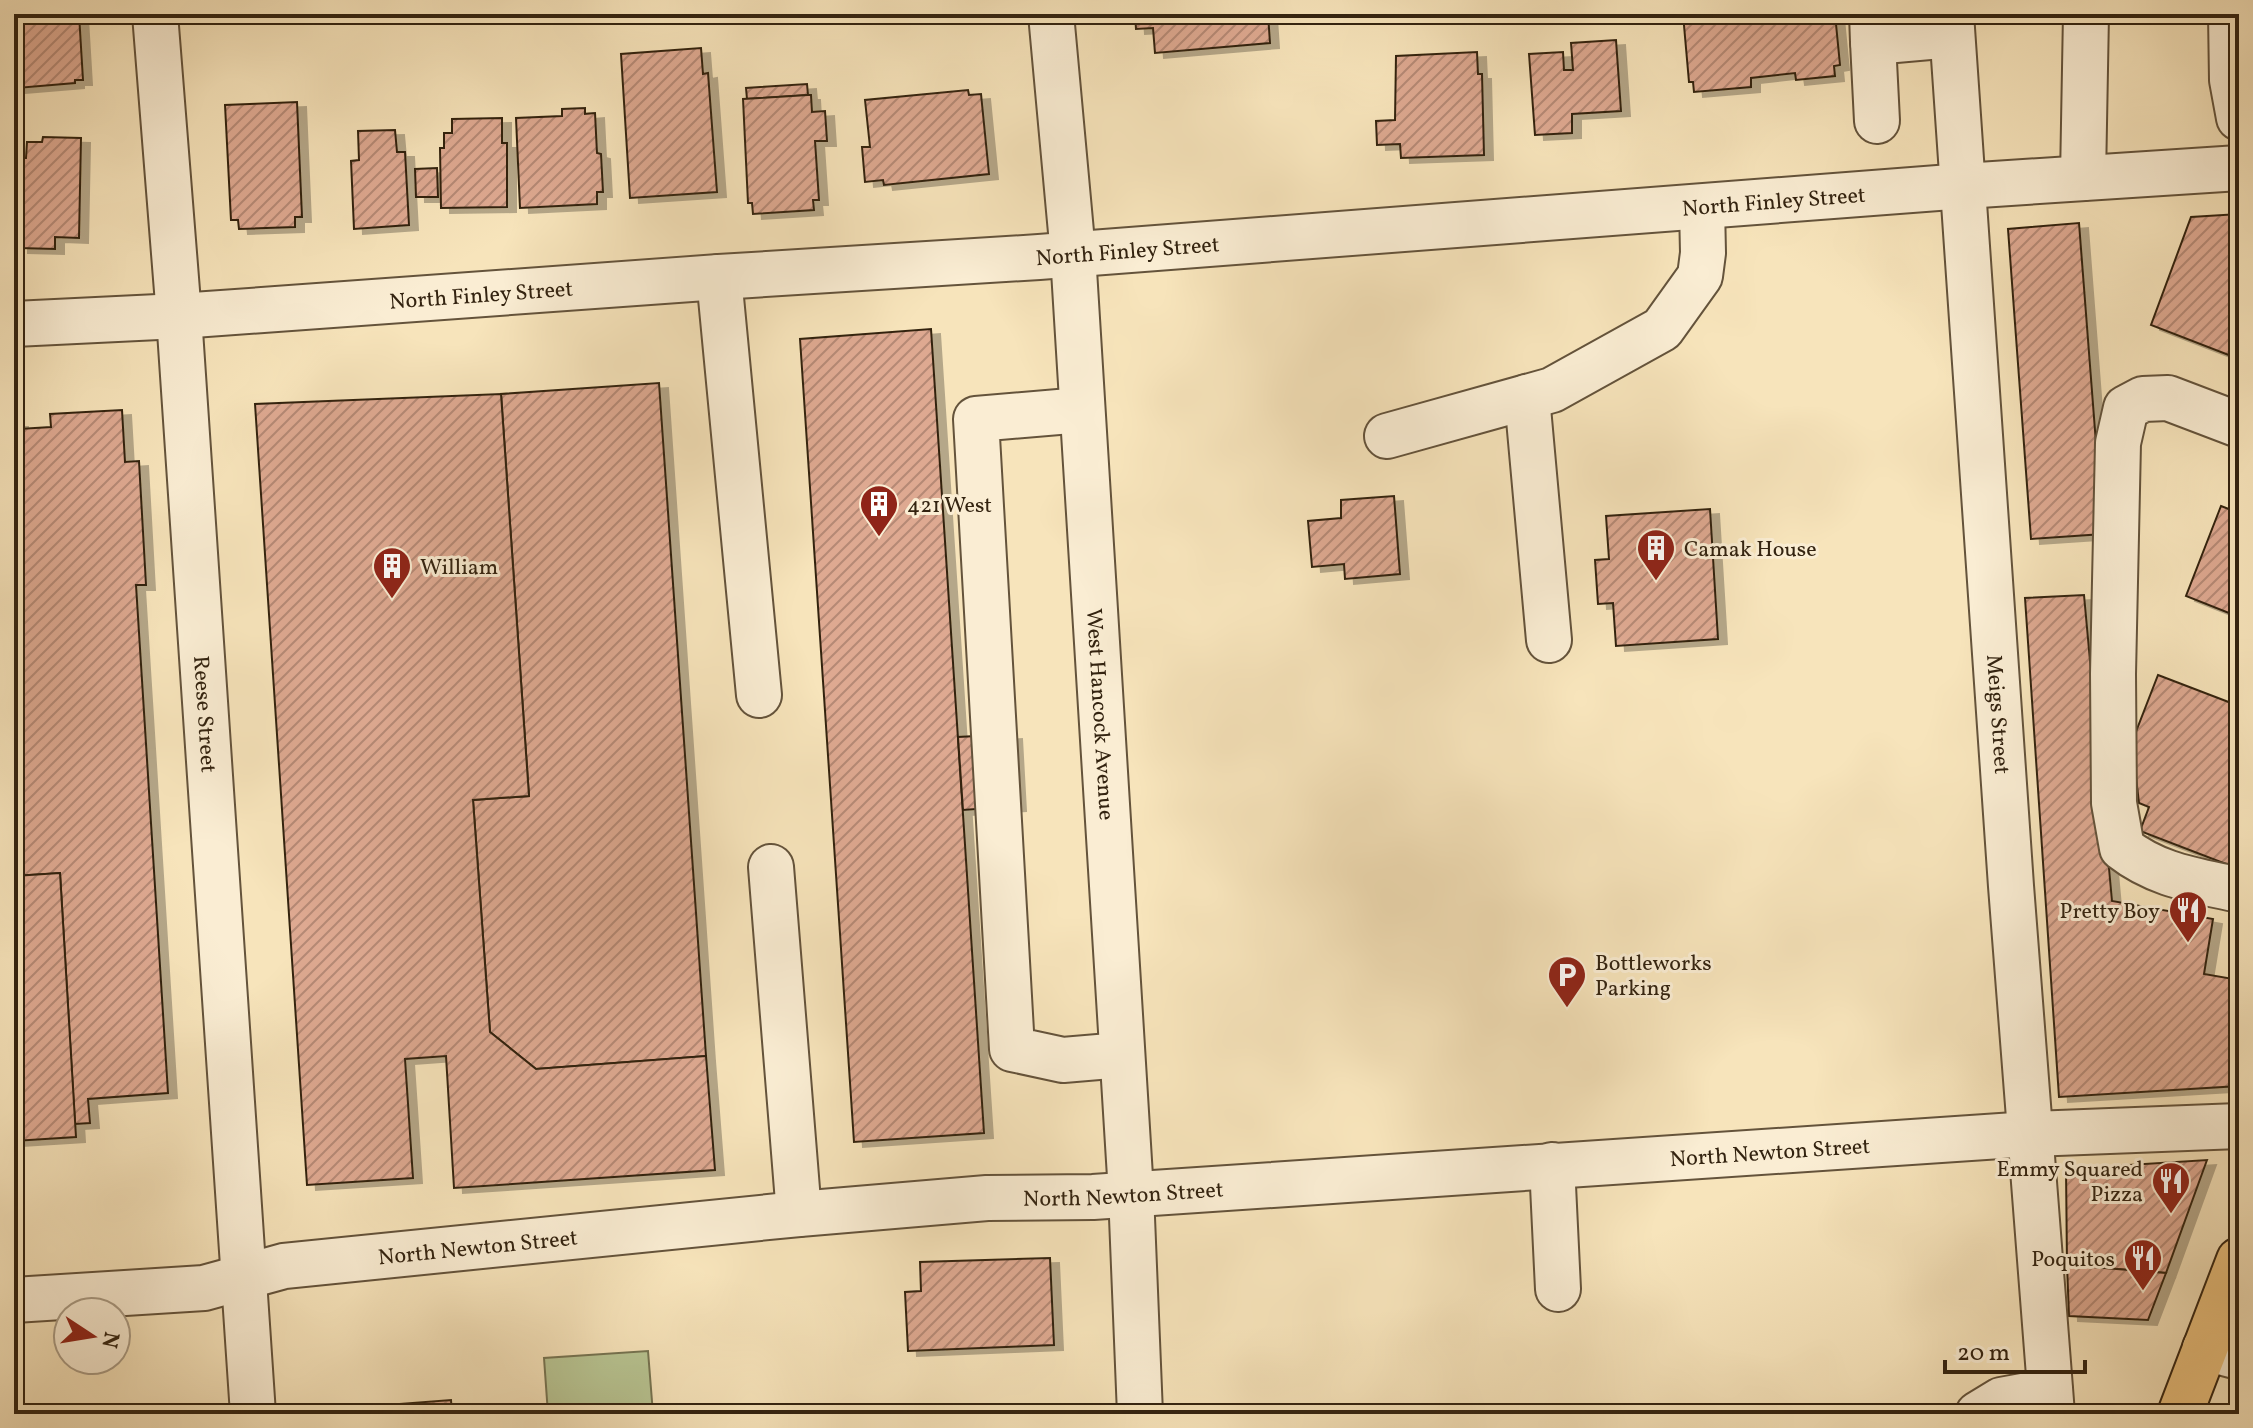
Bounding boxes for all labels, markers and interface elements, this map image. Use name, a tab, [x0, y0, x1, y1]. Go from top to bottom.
street label: North Finley Street	[1681, 181, 1867, 226]
street label: North Finley Street	[1035, 230, 1221, 275]
street label: North Finley Street	[388, 275, 574, 319]
building icon: 421 West	[858, 483, 900, 538]
place label: 421 West	[907, 491, 992, 522]
building icon: Camak House	[1635, 527, 1677, 582]
place label: Camak House	[1684, 535, 1817, 566]
building icon: William	[371, 545, 413, 600]
place label: William	[420, 553, 498, 584]
street label: West Hancock Avenue	[1077, 607, 1121, 821]
street label: Meigs Street	[1977, 654, 2016, 776]
street label: Reese Street	[184, 655, 223, 774]
restaurant icon: Pretty Boy	[2167, 889, 2209, 944]
place label: Pretty Boy	[2060, 897, 2160, 928]
place label: Bottleworks Parking	[1595, 949, 1712, 1005]
parking icon: Bottleworks Parking	[1546, 954, 1588, 1009]
street label: North Newton Street	[1669, 1132, 1871, 1176]
place label: Emmy Squared Pizza	[1997, 1155, 2143, 1211]
restaurant icon: Emmy Squared Pizza	[2150, 1160, 2192, 1215]
street label: North Newton Street	[1023, 1175, 1225, 1216]
street label: North Newton Street	[377, 1223, 580, 1274]
restaurant icon: Poquitos	[2122, 1237, 2164, 1292]
place label: Poquitos	[2031, 1245, 2115, 1276]
north arrow	[52, 1296, 132, 1376]
scale bar	[1945, 1324, 2085, 1374]
text: N	[92, 1329, 126, 1351]
text: 20 m	[1957, 1337, 2010, 1371]

